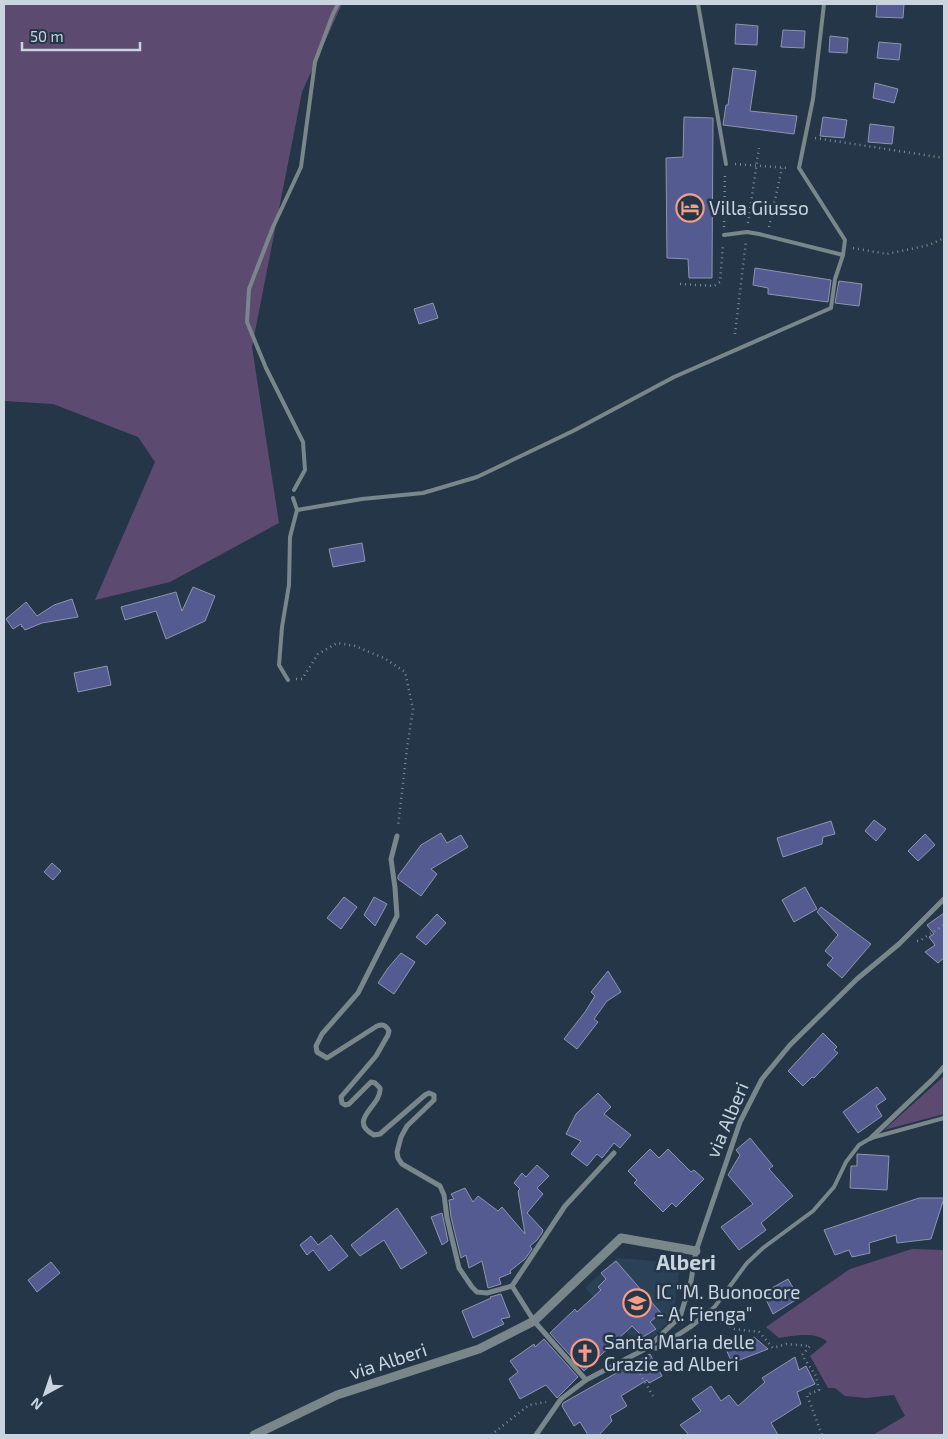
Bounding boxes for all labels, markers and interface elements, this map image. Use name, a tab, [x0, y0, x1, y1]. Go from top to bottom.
scale bar	[22, 20, 140, 52]
text: 50 m	[30, 27, 64, 45]
hotel icon: Villa Giusso	[675, 193, 705, 223]
place label: Villa Giusso	[709, 196, 809, 219]
street label: via Alberi	[700, 1079, 753, 1161]
district label: Alberi	[656, 1249, 716, 1274]
place label: IC "M. Buonocore - A. Fienga"	[656, 1280, 801, 1325]
school or university icon: IC "M. Buonocore - A. Fienga"	[622, 1288, 652, 1318]
place label: Santa Maria delle Grazie ad Alberi	[604, 1330, 755, 1375]
street label: via Alberi	[346, 1337, 429, 1384]
church icon: Santa Maria delle Grazie ad Alberi	[570, 1338, 600, 1368]
north arrow	[20, 1369, 70, 1419]
text: N	[27, 1395, 46, 1414]

